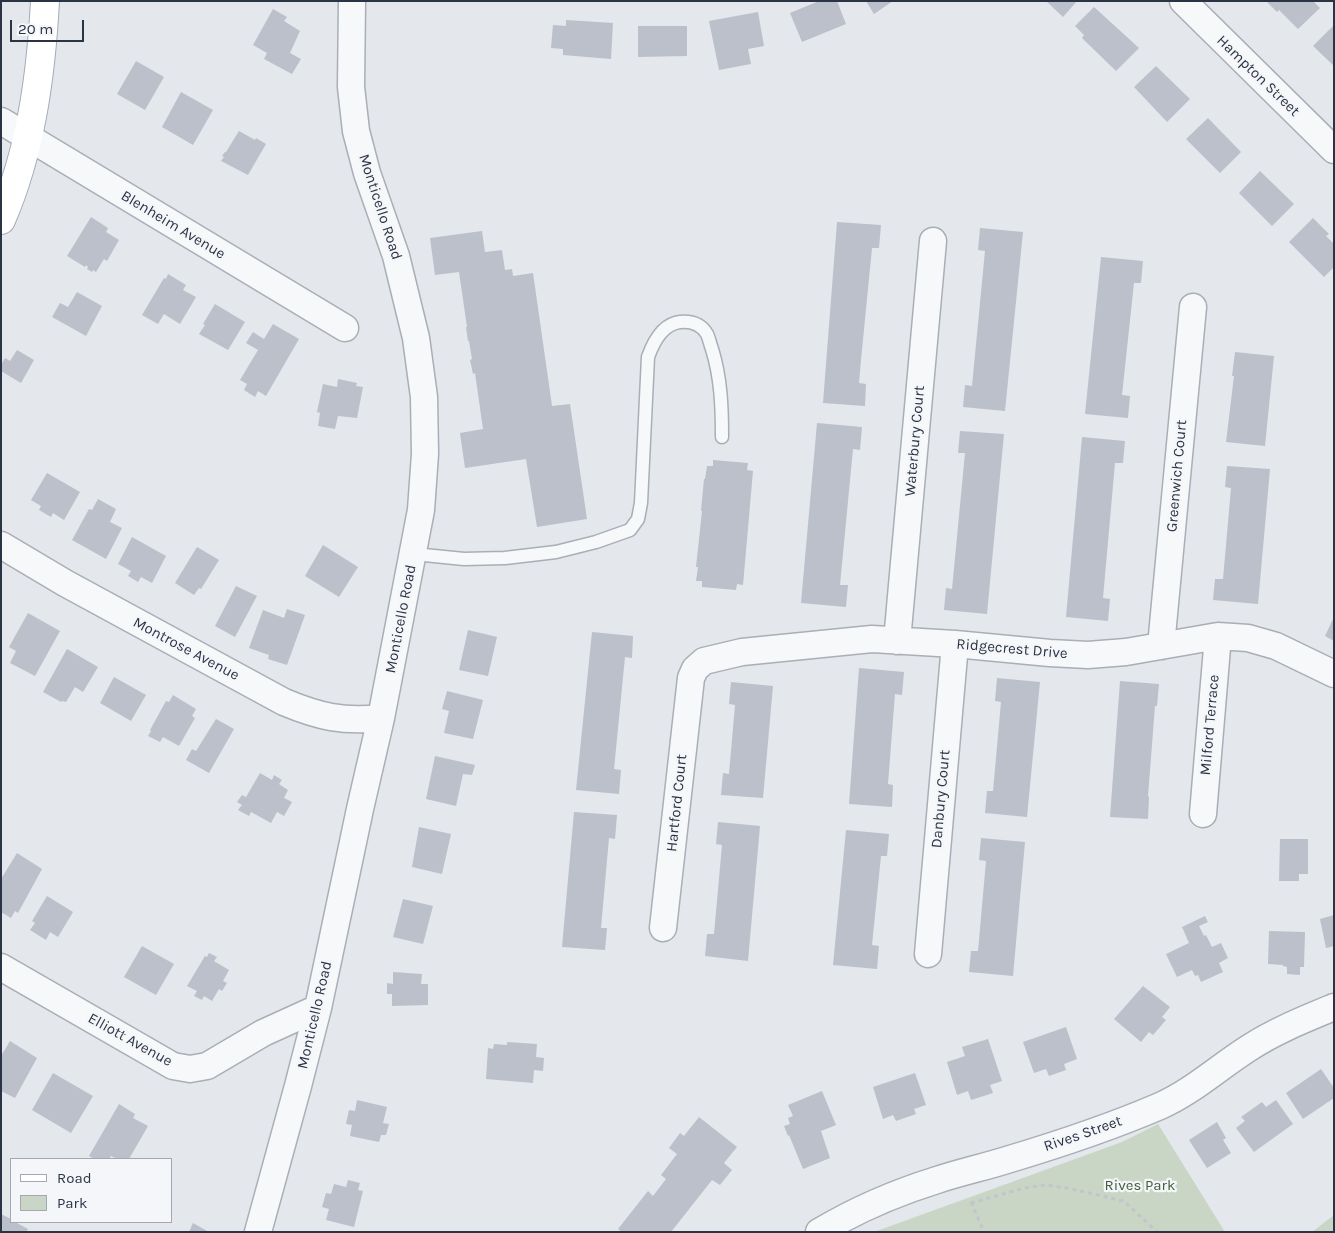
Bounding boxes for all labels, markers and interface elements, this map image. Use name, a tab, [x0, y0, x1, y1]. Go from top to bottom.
scale bar	[12, 10, 86, 42]
text: 20 m	[18, 20, 53, 38]
street label: Hampton Street	[1213, 32, 1303, 120]
street label: Monticello Road	[354, 152, 406, 262]
street label: Blenheim Avenue	[118, 187, 228, 263]
street label: Waterbury Court	[901, 385, 929, 497]
street label: Greenwich Court	[1163, 419, 1191, 533]
street label: Monticello Road	[382, 563, 420, 675]
street label: Montrose Avenue	[130, 613, 242, 685]
street label: Ridgecrest Drive	[956, 635, 1068, 663]
street label: Milford Terrace	[1197, 674, 1223, 776]
street label: Danbury Court	[928, 749, 954, 849]
street label: Hartford Court	[663, 753, 691, 853]
street label: Monticello Road	[294, 959, 336, 1071]
street label: Elliott Avenue	[85, 1009, 175, 1071]
street label: Rives Street	[1042, 1112, 1124, 1156]
legend	[10, 1158, 172, 1223]
text: Road	[57, 1169, 92, 1187]
park label: Rives Park	[1105, 1177, 1175, 1195]
text: Park	[57, 1194, 87, 1212]

